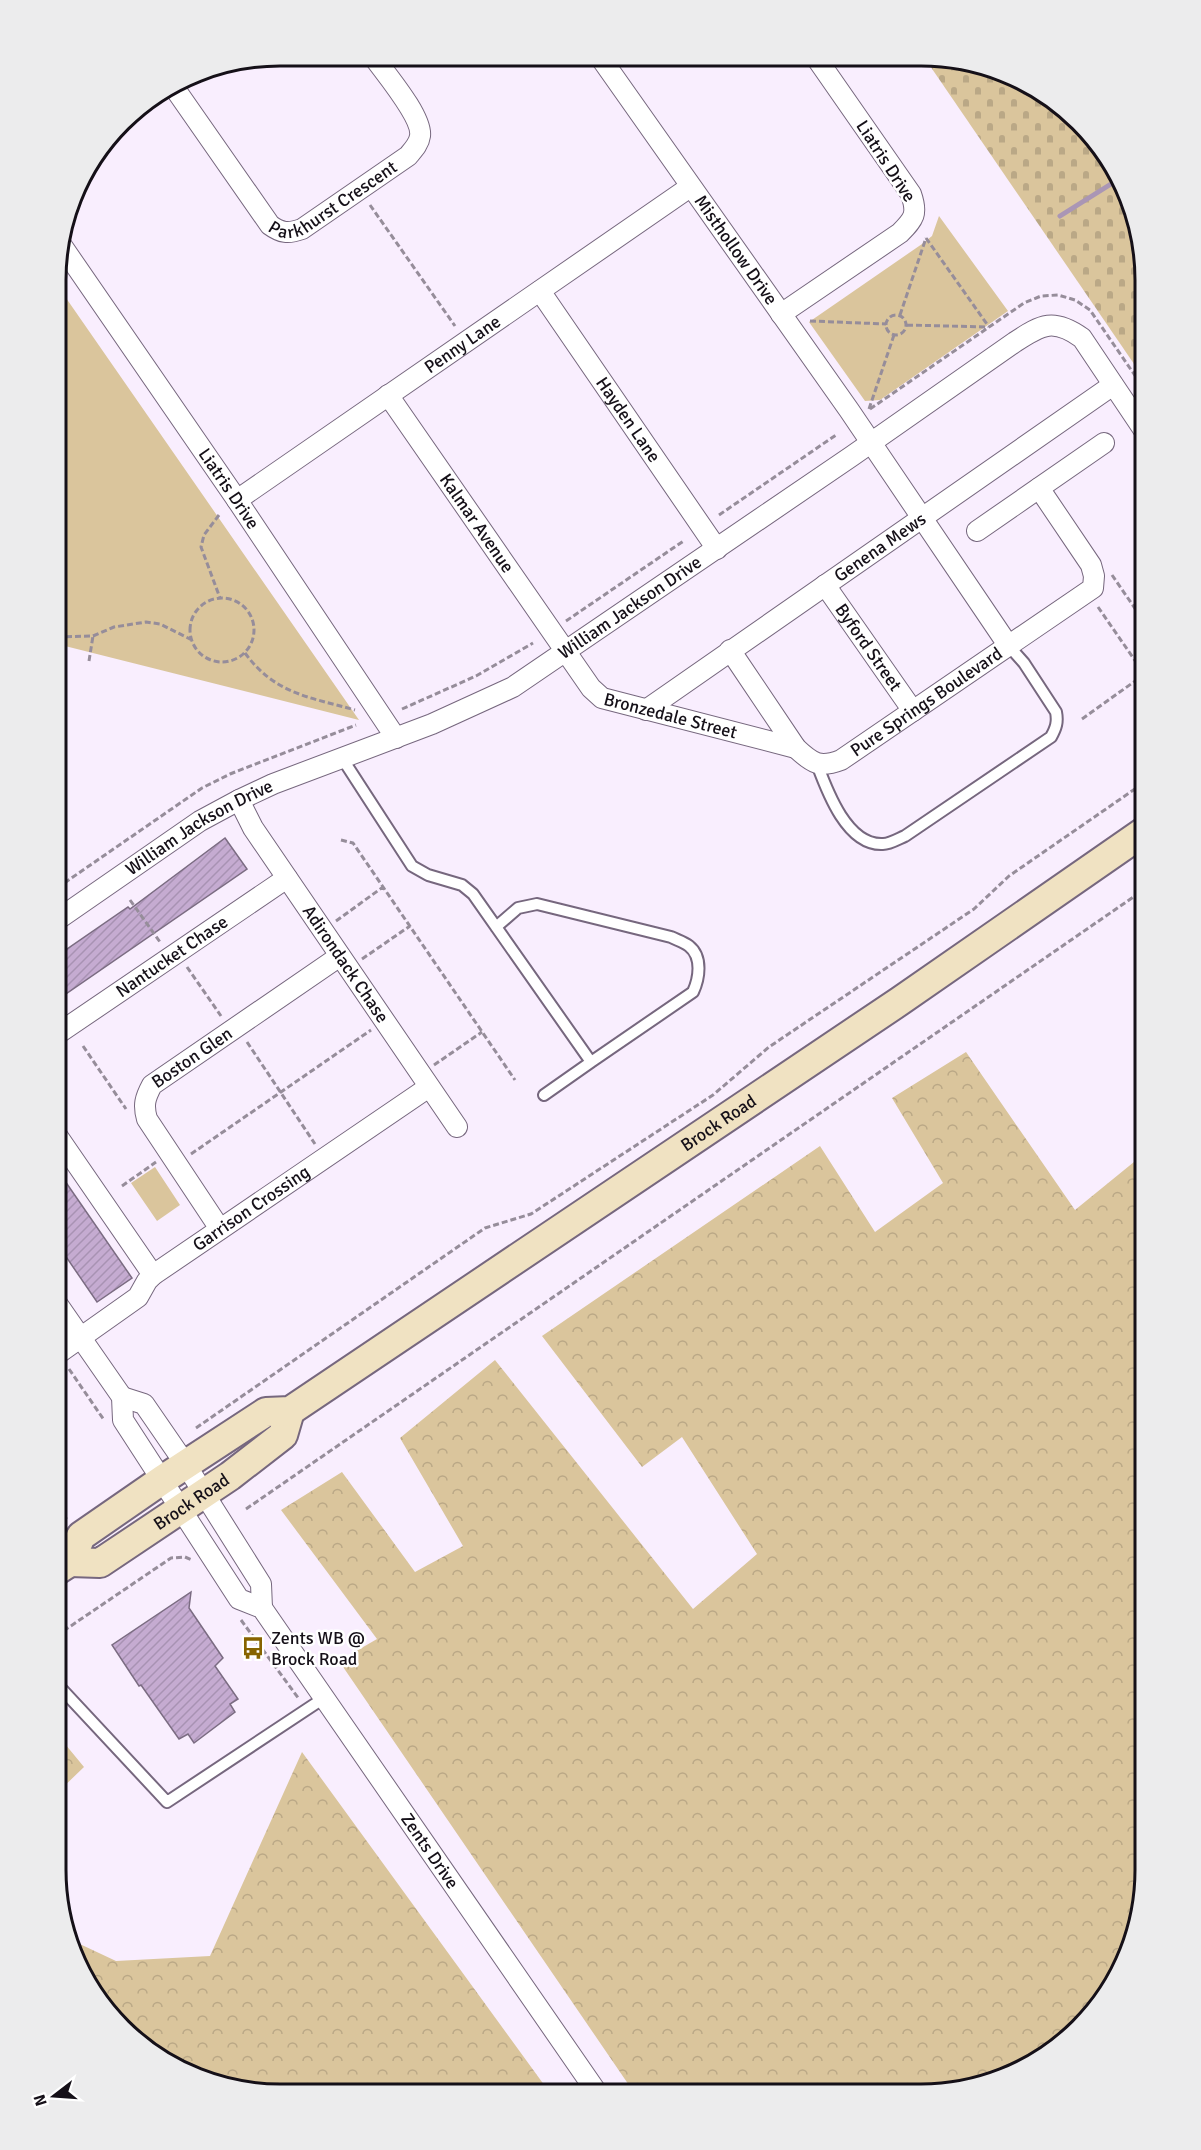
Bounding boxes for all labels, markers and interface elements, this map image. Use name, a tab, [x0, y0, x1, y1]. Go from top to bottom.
street label: Liatris Drive	[851, 116, 921, 206]
street label: Parkhurst Crescent	[265, 156, 401, 243]
street label: Misthollow Drive	[690, 191, 782, 309]
street label: Penny Lane	[420, 310, 505, 378]
street label: Hayden Lane	[591, 373, 665, 467]
street label: Liatris Drive	[194, 444, 264, 533]
street label: Kalmar Avenue	[435, 469, 519, 577]
street label: Genena Mews	[830, 508, 930, 587]
street label: William Jackson Drive	[554, 551, 705, 664]
street label: Byford Street	[830, 599, 907, 695]
street label: Pure Springs Boulevard	[846, 642, 1006, 761]
street label: Bronzedale Street	[602, 688, 739, 743]
street label: William Jackson Drive	[121, 775, 276, 880]
street label: Adirondack Chase	[298, 901, 394, 1027]
street label: Nantucket Chase	[112, 911, 232, 1002]
street label: Boston Glen	[147, 1022, 237, 1093]
street label: Brock Road	[677, 1090, 761, 1156]
street label: Garrison Crossing	[188, 1161, 314, 1256]
street label: Brock Road	[149, 1469, 233, 1535]
place label: Zents WB @ Brock Road	[271, 1627, 365, 1670]
bus stop icon: Zents WB @ Brock Road	[240, 1635, 266, 1661]
street label: Zents Drive	[396, 1809, 464, 1893]
north arrow	[24, 2066, 84, 2126]
text: N	[29, 2092, 52, 2108]

